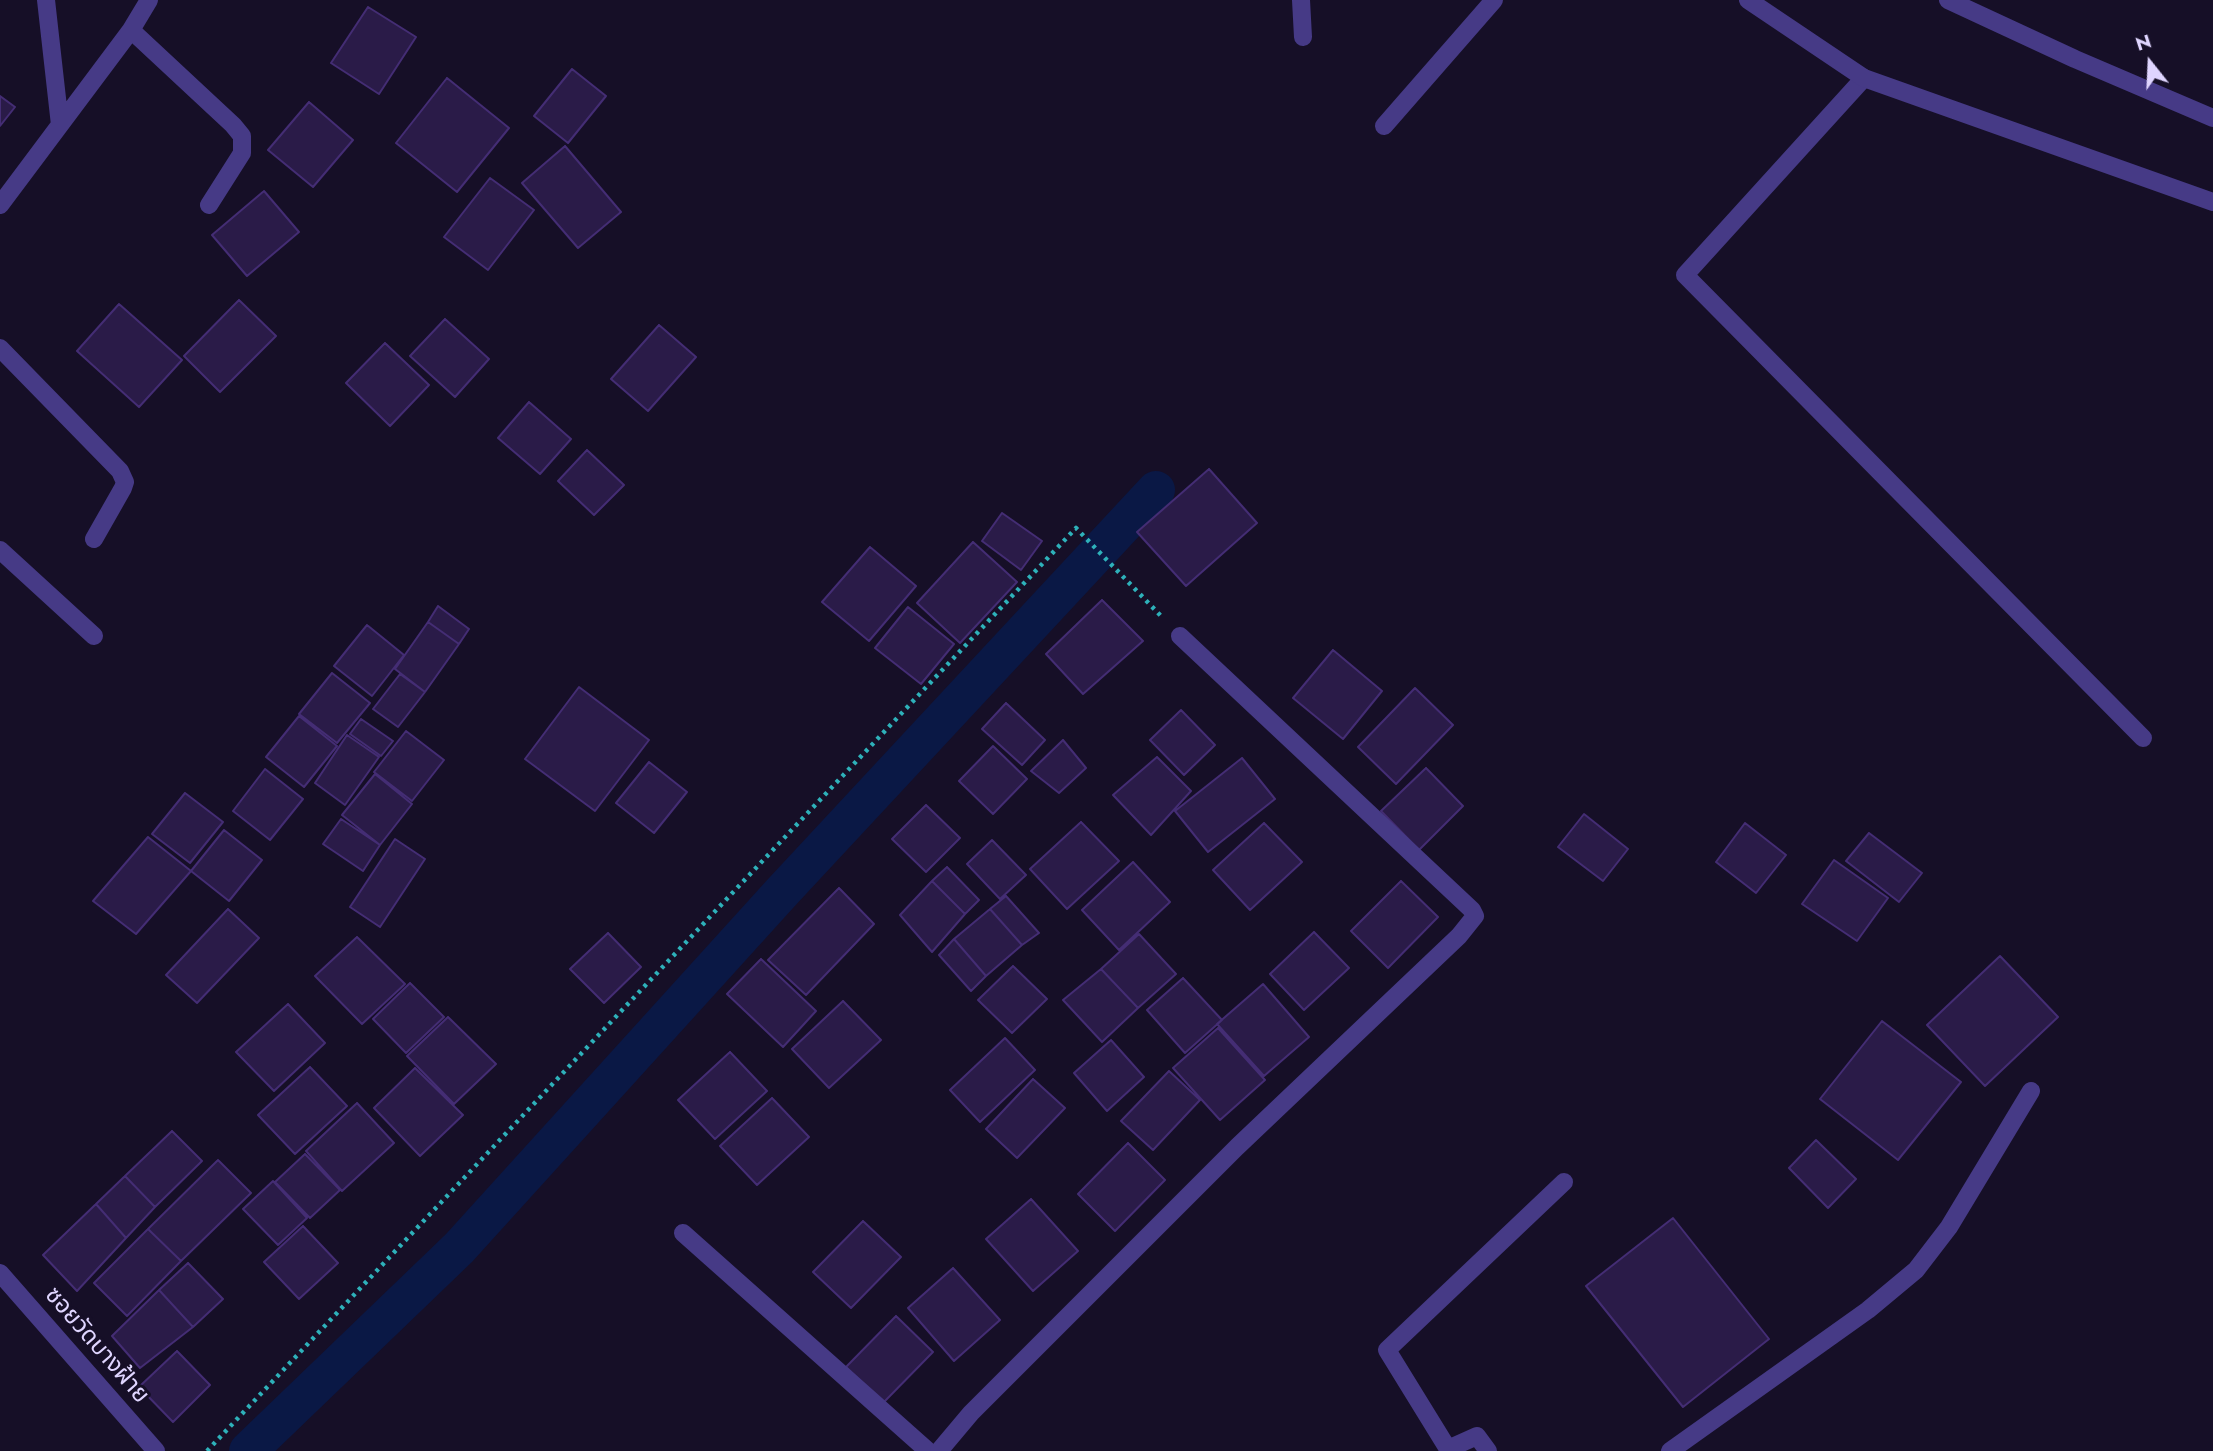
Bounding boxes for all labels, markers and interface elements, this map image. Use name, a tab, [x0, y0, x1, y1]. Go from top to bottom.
text: N	[2132, 27, 2155, 58]
north arrow	[2115, 28, 2185, 98]
street label: ซอยวัดบางฝ้าย	[38, 1282, 154, 1410]

